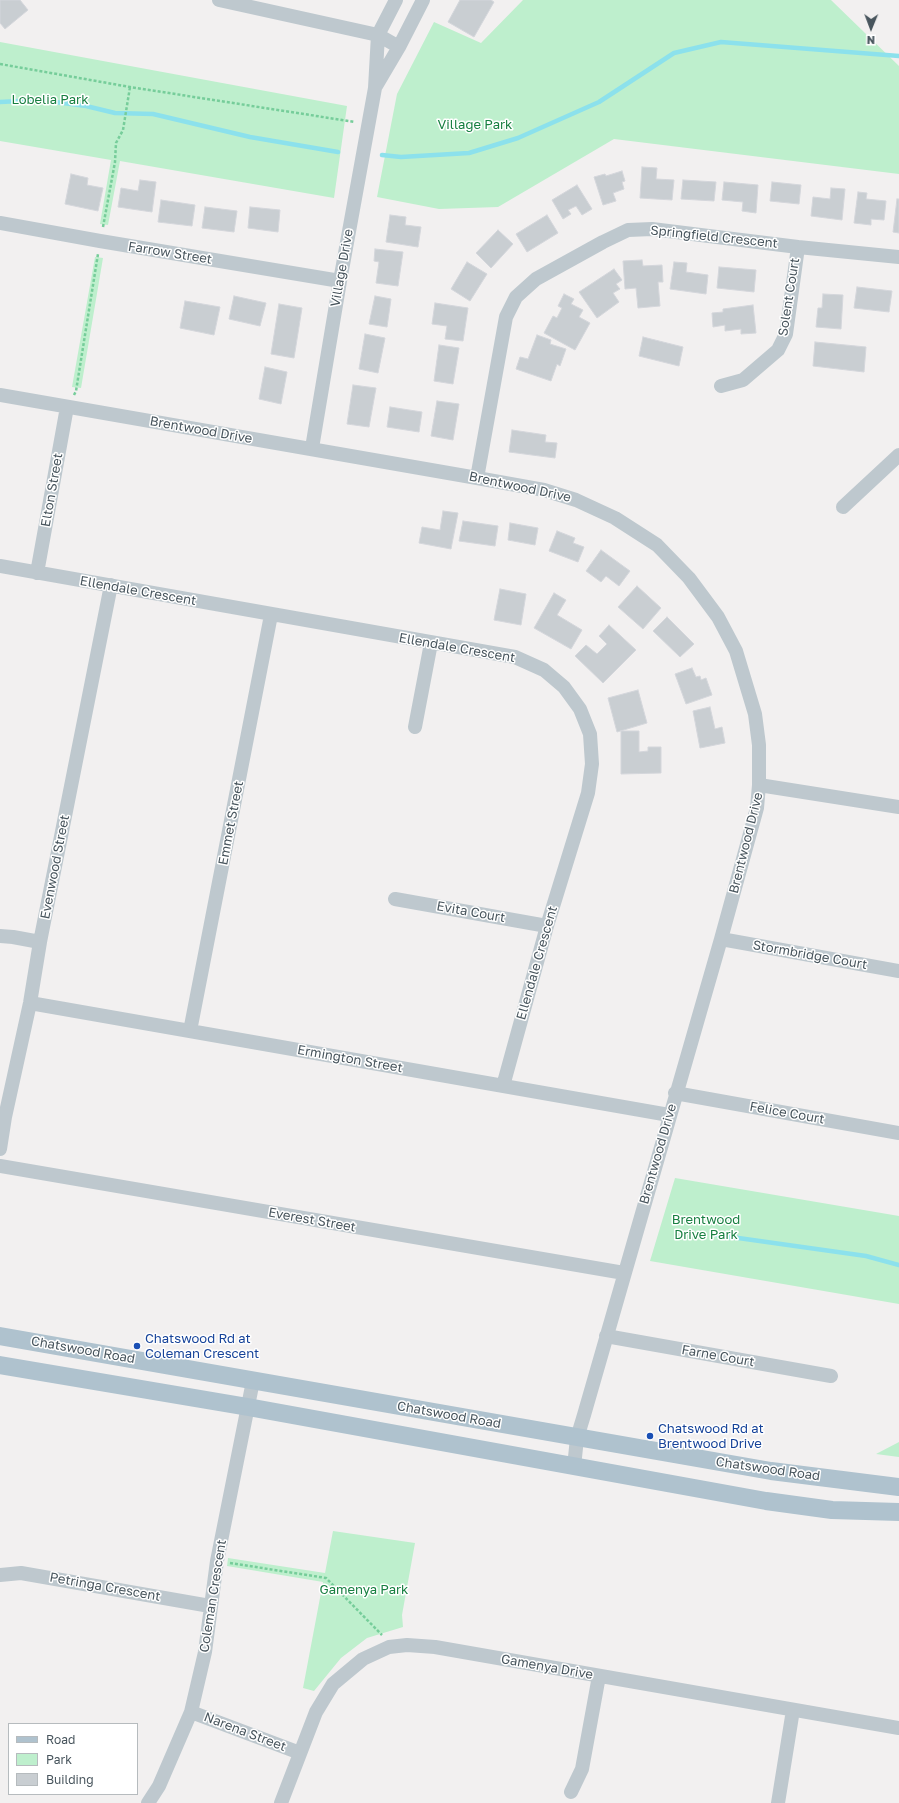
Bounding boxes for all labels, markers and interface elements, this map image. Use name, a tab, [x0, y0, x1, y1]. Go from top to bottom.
north arrow	[851, 8, 891, 48]
text: N	[866, 34, 875, 47]
park label: Lobelia Park	[12, 92, 88, 108]
park label: Village Park	[438, 117, 512, 133]
street label: Springfield Crescent	[650, 223, 778, 251]
street label: Village Drive	[327, 228, 357, 308]
street label: Farrow Street	[127, 239, 213, 267]
street label: Solent Court	[775, 257, 803, 337]
street label: Brentwood Drive	[149, 413, 253, 447]
street label: Elton Street	[38, 452, 66, 528]
street label: Brentwood Drive	[468, 469, 572, 505]
street label: Ellendale Crescent	[79, 573, 197, 609]
street label: Ellendale Crescent	[398, 630, 516, 666]
street label: Emmet Street	[215, 780, 247, 866]
street label: Brentwood Drive	[726, 791, 766, 895]
street label: Evenwood Street	[37, 814, 73, 920]
street label: Evita Court	[435, 898, 507, 926]
street label: Ellendale Crescent	[513, 904, 561, 1022]
street label: Stormbridge Court	[752, 937, 868, 973]
street label: Ermington Street	[296, 1042, 404, 1076]
street label: Felice Court	[748, 1099, 826, 1127]
street label: Brentwood Drive	[636, 1102, 680, 1206]
street label: Everest Street	[267, 1205, 357, 1235]
park label: Brentwood Drive Park	[672, 1212, 740, 1243]
place label: Chatswood Rd at Coleman Crescent	[145, 1331, 259, 1362]
street label: Chatswood Road	[30, 1333, 136, 1367]
marker: Chatswood Rd at Coleman Crescent	[132, 1341, 142, 1351]
street label: Farne Court	[680, 1342, 756, 1370]
street label: Chatswood Road	[396, 1398, 502, 1432]
place label: Chatswood Rd at Brentwood Drive	[658, 1421, 764, 1452]
marker: Chatswood Rd at Brentwood Drive	[645, 1431, 655, 1441]
street label: Chatswood Road	[715, 1454, 821, 1484]
street label: Coleman Crescent	[196, 1538, 230, 1654]
street label: Petringa Crescent	[48, 1570, 162, 1604]
park label: Gamenya Park	[320, 1582, 408, 1598]
street label: Gamenya Drive	[500, 1651, 594, 1683]
street label: Narena Street	[202, 1709, 288, 1755]
legend	[8, 1723, 138, 1795]
text: Road	[46, 1732, 75, 1747]
text: Park	[46, 1752, 72, 1767]
text: Building	[46, 1772, 94, 1787]

